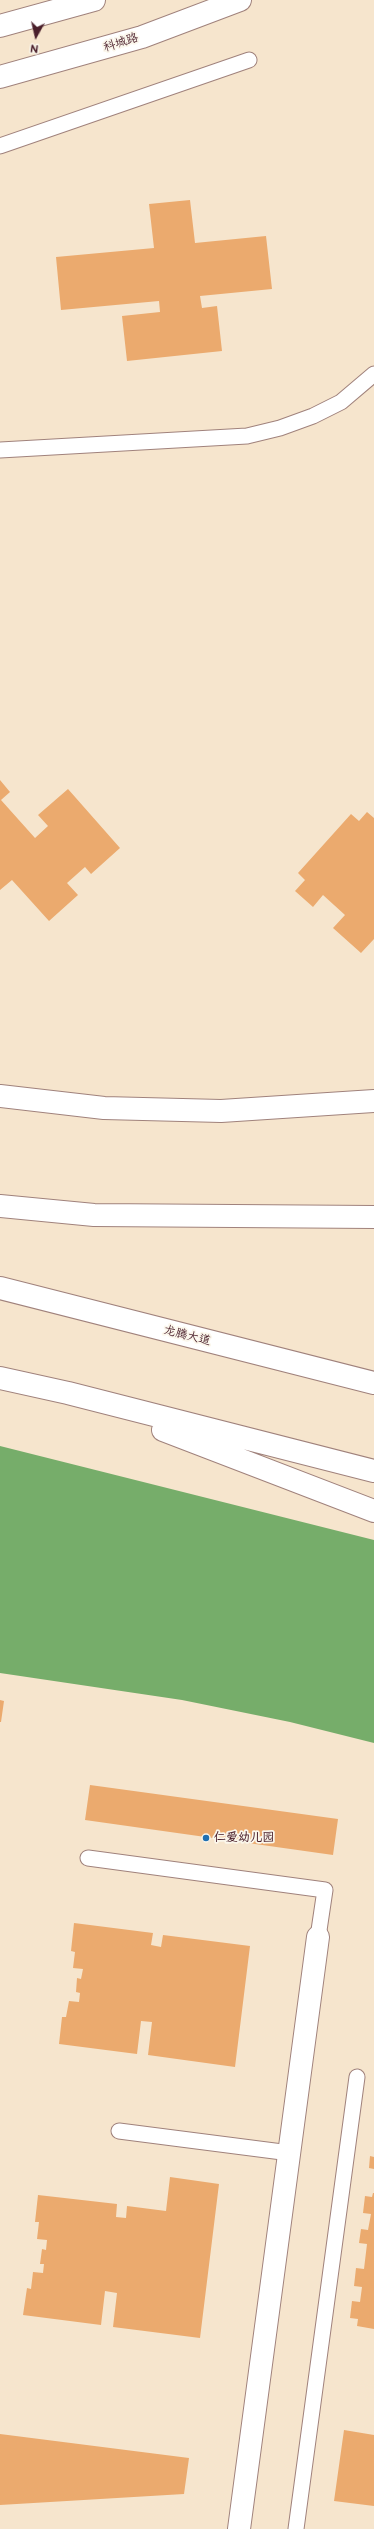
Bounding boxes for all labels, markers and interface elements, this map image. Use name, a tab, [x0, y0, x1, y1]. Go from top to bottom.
north arrow	[16, 16, 56, 56]
street label: 科城路	[102, 31, 140, 55]
text: N	[29, 41, 39, 55]
street label: 龙腾大道	[162, 1323, 212, 1349]
place label: 仁爱幼儿园	[214, 1831, 274, 1845]
marker: 仁爱幼儿园	[201, 1833, 211, 1843]

